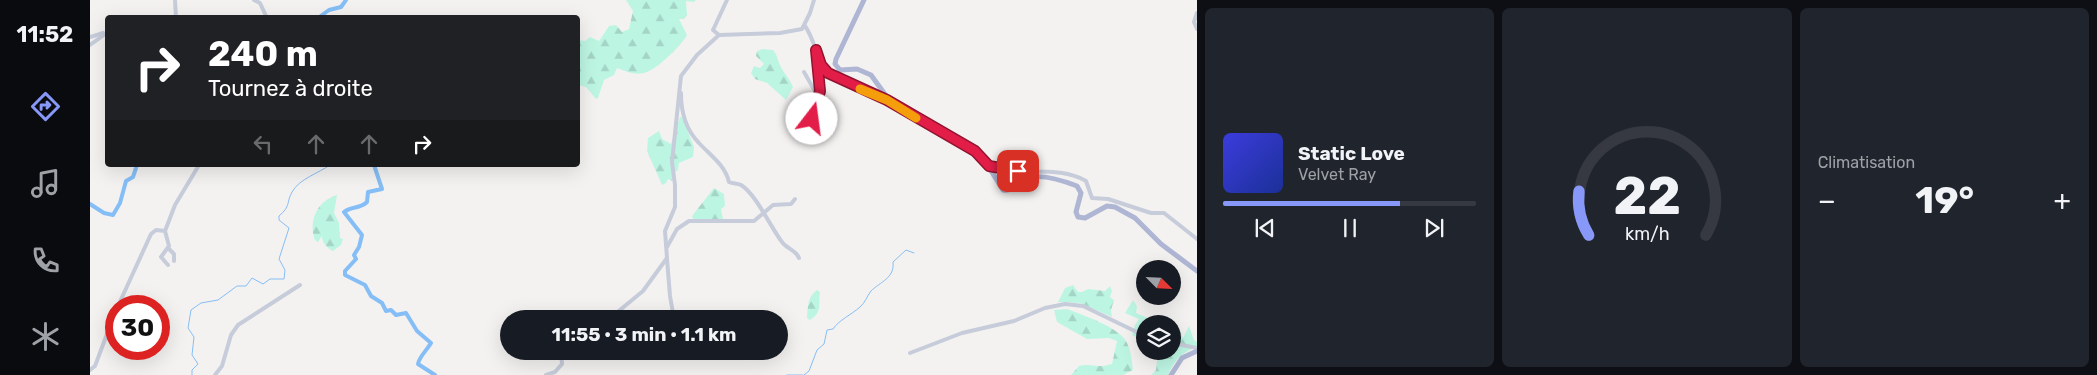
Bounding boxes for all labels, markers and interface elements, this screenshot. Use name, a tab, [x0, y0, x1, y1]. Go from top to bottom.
text: 11:52	[17, 21, 73, 48]
text: 240 m	[208, 33, 318, 75]
icon: right	[125, 35, 190, 100]
text: Tournez à droite	[208, 75, 373, 102]
icon: directions	[28, 89, 63, 124]
position arrow	[785, 92, 837, 144]
icon: left	[249, 130, 277, 158]
icon: ahead	[302, 130, 330, 158]
icon: ahead	[355, 130, 383, 158]
icon: right	[408, 130, 436, 158]
text: Static Love	[1298, 142, 1405, 165]
pin	[997, 150, 1039, 192]
text: Climatisation	[1818, 153, 1915, 172]
icon: arrive	[1004, 157, 1032, 185]
text: Velvet Ray	[1298, 165, 1376, 184]
text: 22	[1613, 165, 1681, 227]
icon: music	[28, 166, 63, 201]
text: 19°	[1915, 177, 1974, 223]
text: −	[1818, 184, 1836, 217]
text: +	[2054, 184, 2071, 217]
icon: previous	[1251, 214, 1279, 242]
icon: pause	[1336, 214, 1364, 242]
icon: next	[1420, 214, 1448, 242]
text: km/h	[1625, 223, 1669, 244]
icon: phone	[28, 243, 63, 278]
north arrow	[1136, 260, 1181, 305]
map controls	[1136, 260, 1181, 360]
speed limit sign: 30	[105, 295, 170, 360]
button: layers	[1136, 315, 1181, 360]
icon: climate	[28, 319, 63, 354]
text: 11:55 · 3 min · 1.1 km	[552, 323, 736, 346]

